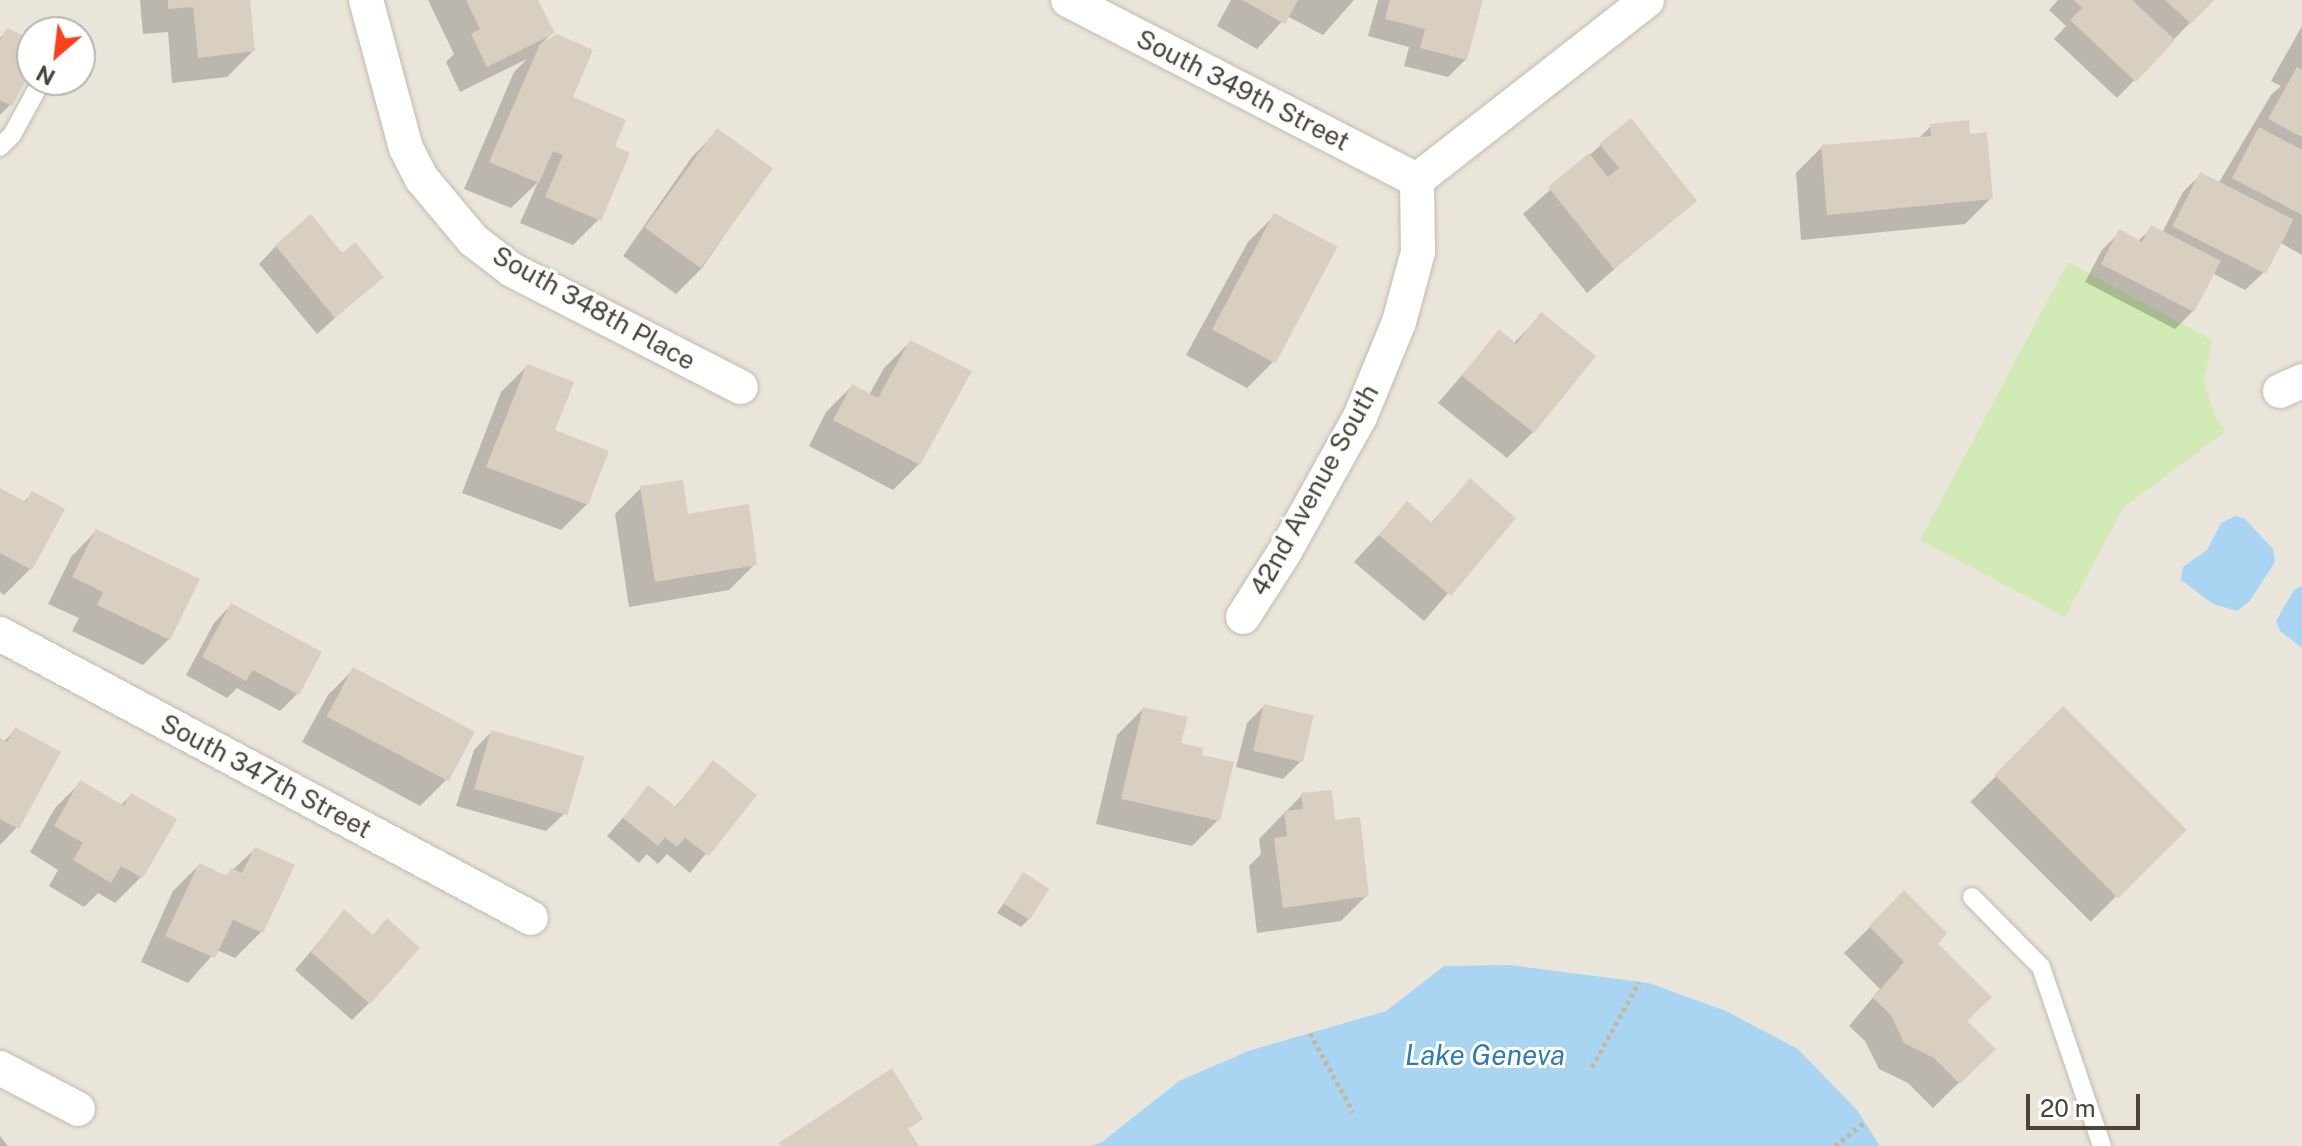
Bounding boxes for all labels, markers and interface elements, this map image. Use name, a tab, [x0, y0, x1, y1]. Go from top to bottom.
north arrow	[16, 16, 96, 96]
street label: South 349th Street	[1131, 23, 1355, 157]
text: N	[32, 60, 59, 91]
street label: South 348th Place	[487, 239, 701, 377]
street label: 42nd Avenue South	[1243, 379, 1385, 601]
street label: South 347th Street	[155, 707, 377, 845]
water label: Lake Geneva	[1405, 1038, 1565, 1072]
scale bar	[2030, 1078, 2144, 1128]
text: 20 m	[2040, 1094, 2096, 1122]

